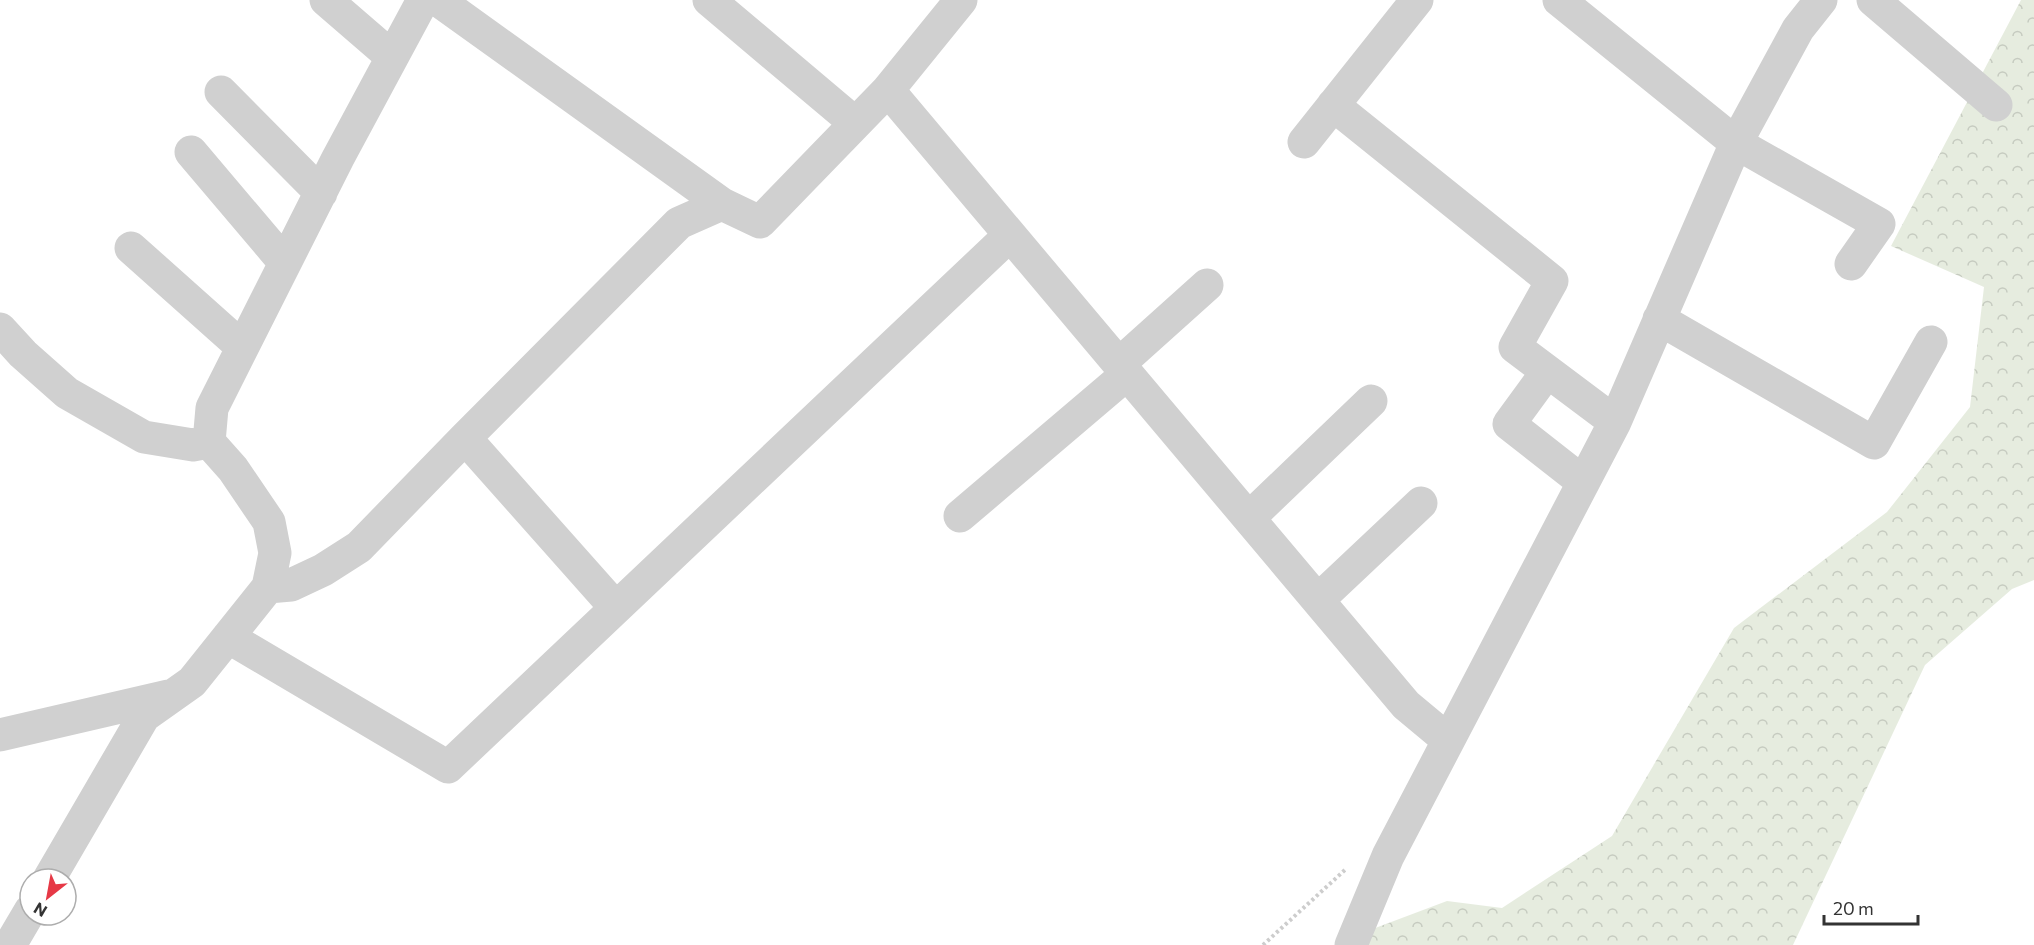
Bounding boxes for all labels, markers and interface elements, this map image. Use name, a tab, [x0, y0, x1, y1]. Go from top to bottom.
north arrow	[18, 867, 78, 927]
scale bar	[1824, 888, 1918, 926]
text: 20 m	[1833, 897, 1874, 919]
text: N	[30, 899, 50, 922]

